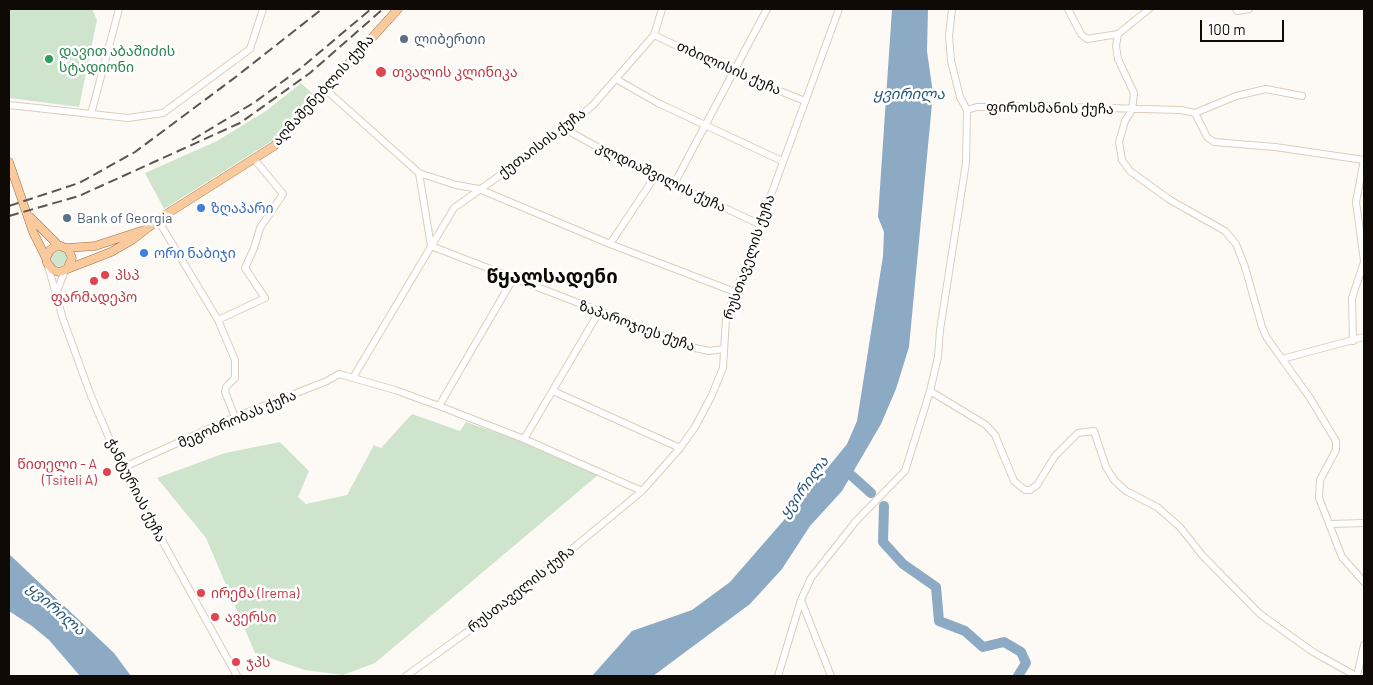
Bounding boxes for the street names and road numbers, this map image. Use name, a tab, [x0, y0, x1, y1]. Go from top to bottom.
street label: აღმაშენებლის ქუჩა	[269, 31, 377, 149]
street label: თბილისის ქუჩა	[674, 37, 784, 99]
street label: ფიროსმანის ქუჩა	[986, 98, 1114, 118]
street label: ქუთაისის ქუჩა	[495, 105, 589, 181]
street label: კლდიაშვილის ქუჩა	[593, 138, 729, 216]
street label: რუსთაველის ქუჩა	[720, 192, 778, 322]
street label: ზაპაროჯიეს ქუჩა	[577, 297, 697, 355]
street label: მეგობრობას ქუჩა	[175, 386, 299, 452]
street label: ჭანტურიას ქუჩა	[103, 435, 169, 545]
street label: რუსთაველის ქუჩა	[464, 542, 578, 636]

